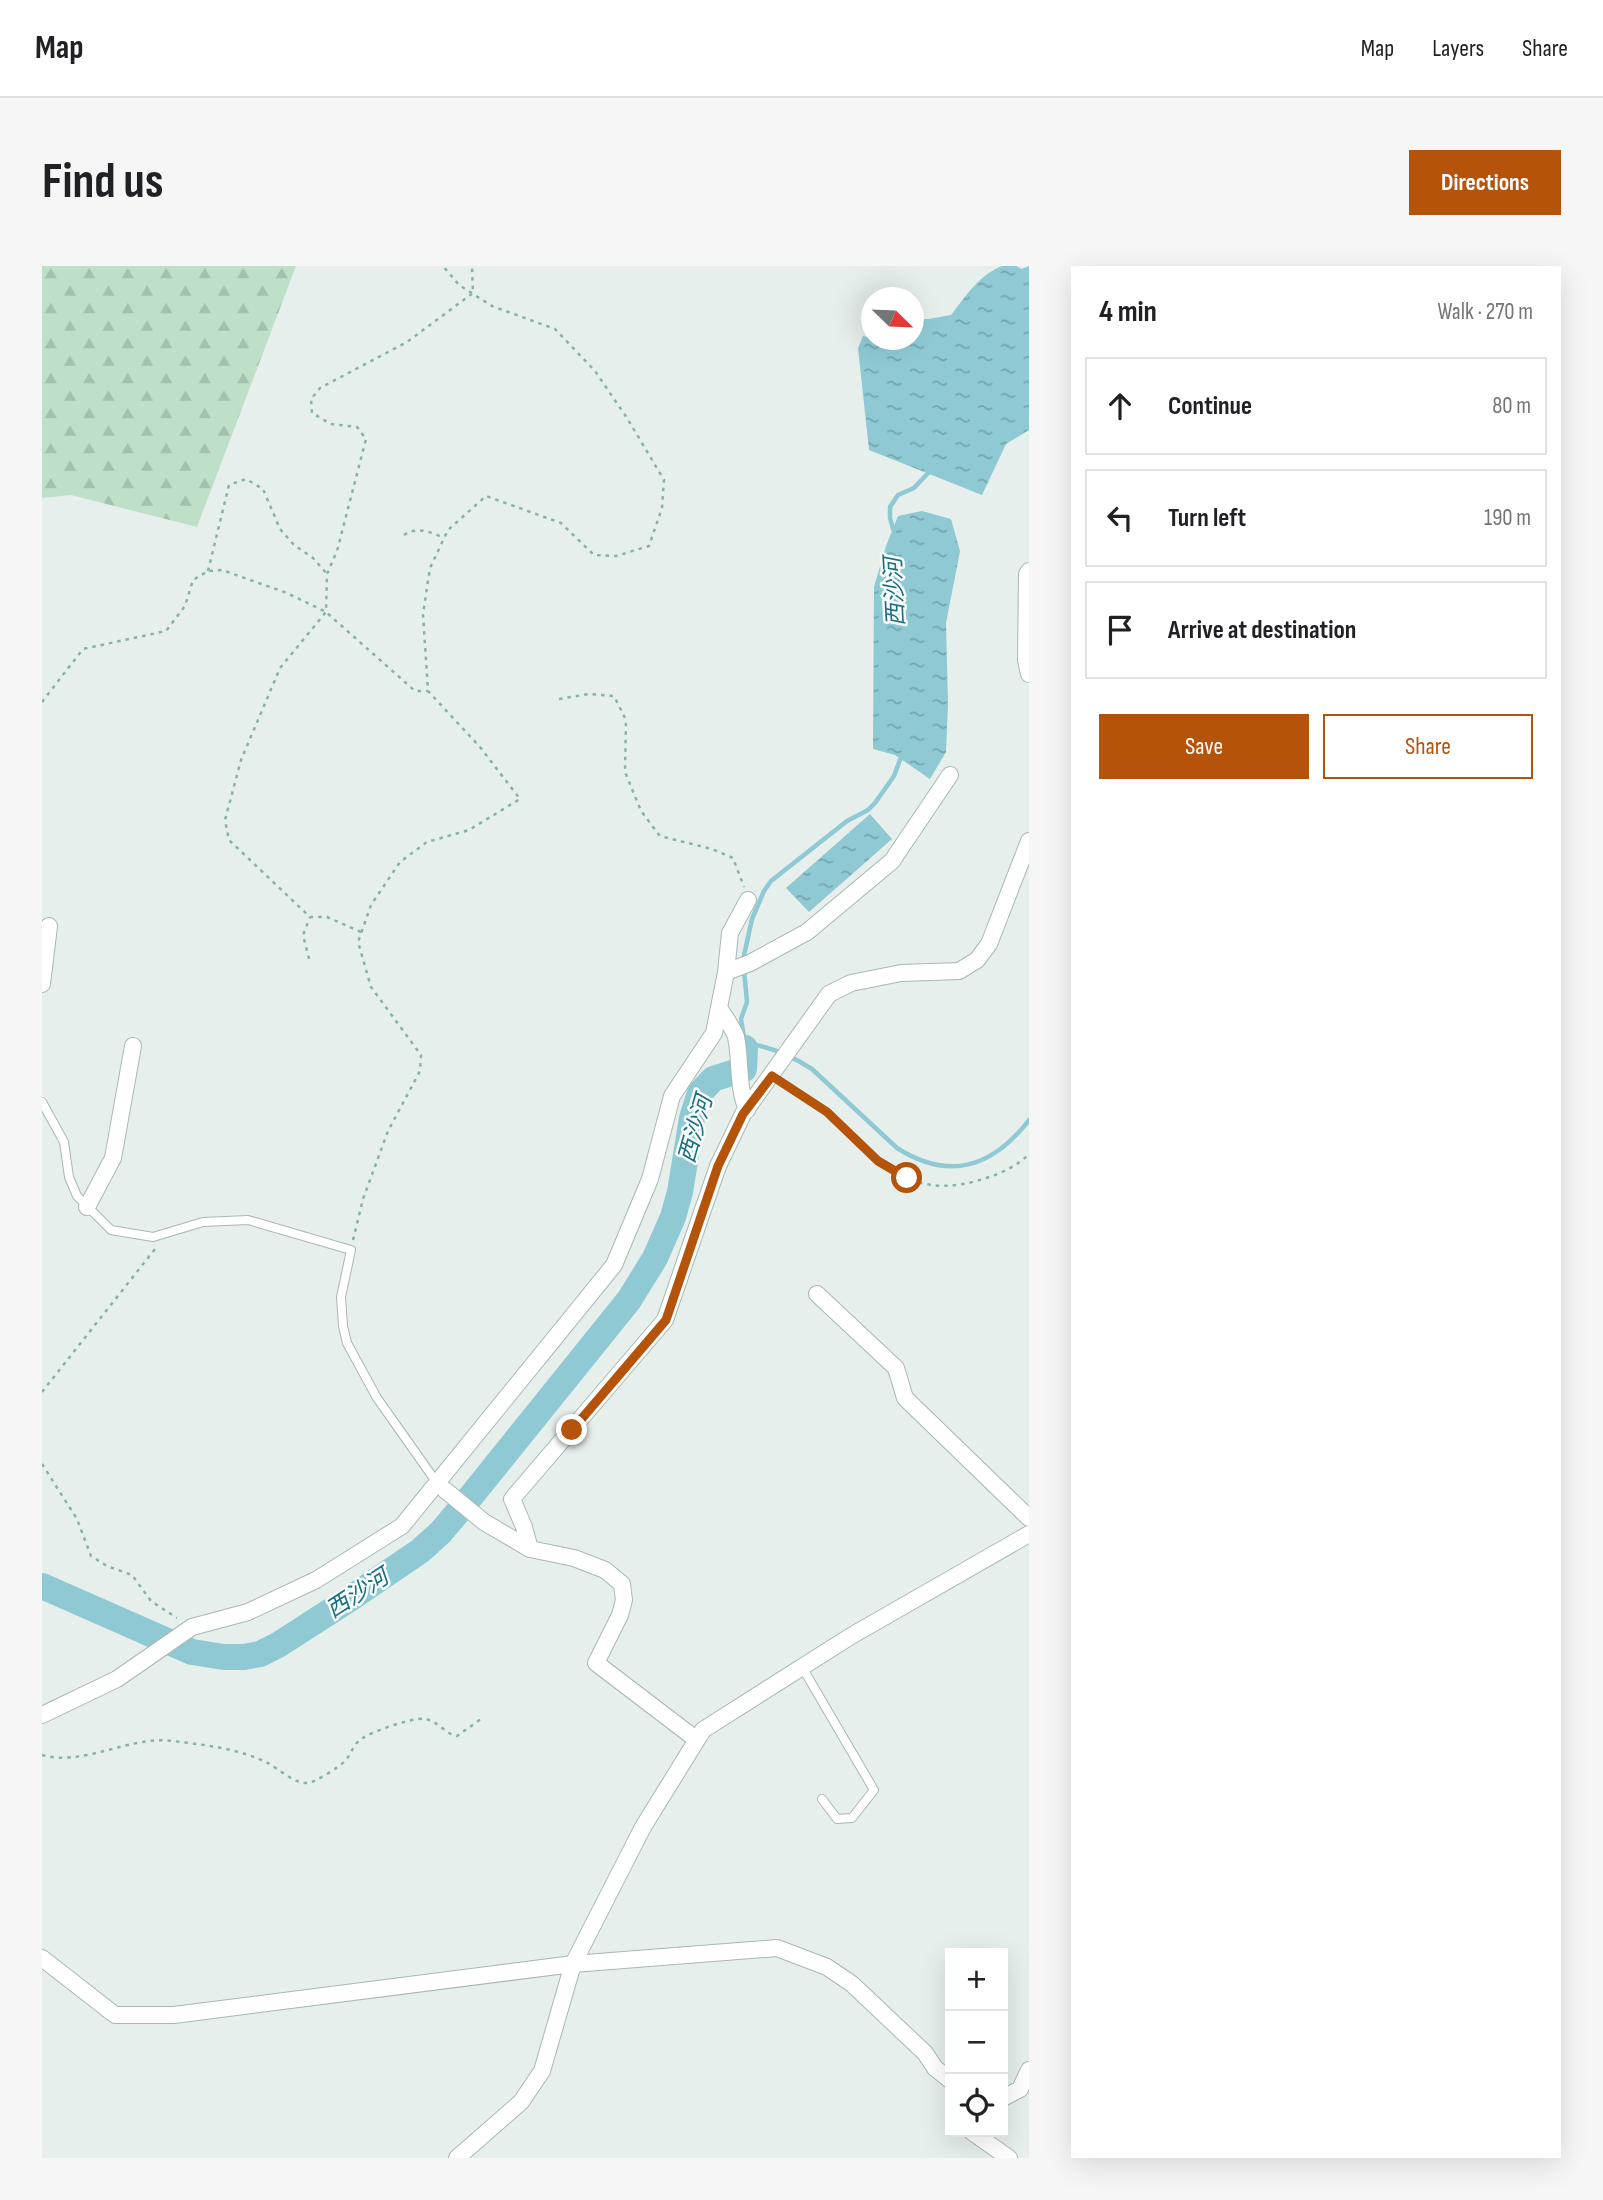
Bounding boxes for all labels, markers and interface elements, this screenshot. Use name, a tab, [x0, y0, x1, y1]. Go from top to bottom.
text: Map	[35, 28, 84, 68]
text: Map	[1361, 34, 1394, 63]
text: Layers	[1432, 34, 1484, 63]
text: Share	[1522, 34, 1568, 63]
button: Directions	[1409, 150, 1561, 215]
text: Find us	[42, 153, 164, 212]
north arrow	[861, 287, 924, 350]
text: 4 min	[1099, 294, 1157, 330]
text: Walk · 270 m	[1438, 298, 1533, 326]
icon: ahead	[1101, 387, 1139, 425]
text: Continue	[1168, 391, 1252, 422]
text: 80 m	[1492, 392, 1531, 420]
icon: left	[1101, 499, 1139, 537]
text: Turn left	[1168, 503, 1246, 534]
text: 190 m	[1484, 504, 1531, 532]
water label: 西沙河	[879, 553, 911, 627]
icon: arrive	[1101, 611, 1139, 649]
text: Arrive at destination	[1168, 615, 1356, 646]
button: Save	[1099, 714, 1309, 779]
button: Share	[1323, 714, 1533, 779]
water label: 西沙河	[673, 1088, 720, 1166]
route start	[891, 1162, 922, 1193]
route end	[556, 1414, 587, 1445]
water label: 西沙河	[321, 1561, 397, 1624]
map controls	[945, 1948, 1008, 2137]
button: +	[945, 1948, 1008, 2011]
button: −	[945, 2011, 1008, 2074]
button: locate	[945, 2074, 1008, 2137]

